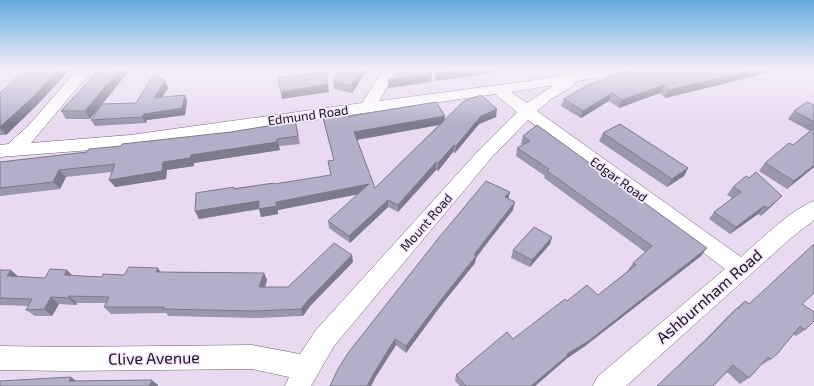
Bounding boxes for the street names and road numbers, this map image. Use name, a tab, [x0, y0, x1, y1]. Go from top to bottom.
street label: Edmund Road	[267, 101, 349, 129]
street label: Edgar Road	[587, 153, 651, 205]
street label: Mount Road	[396, 190, 456, 254]
street label: Ashburnham Road	[652, 245, 765, 347]
street label: Clive Avenue	[108, 347, 200, 368]

